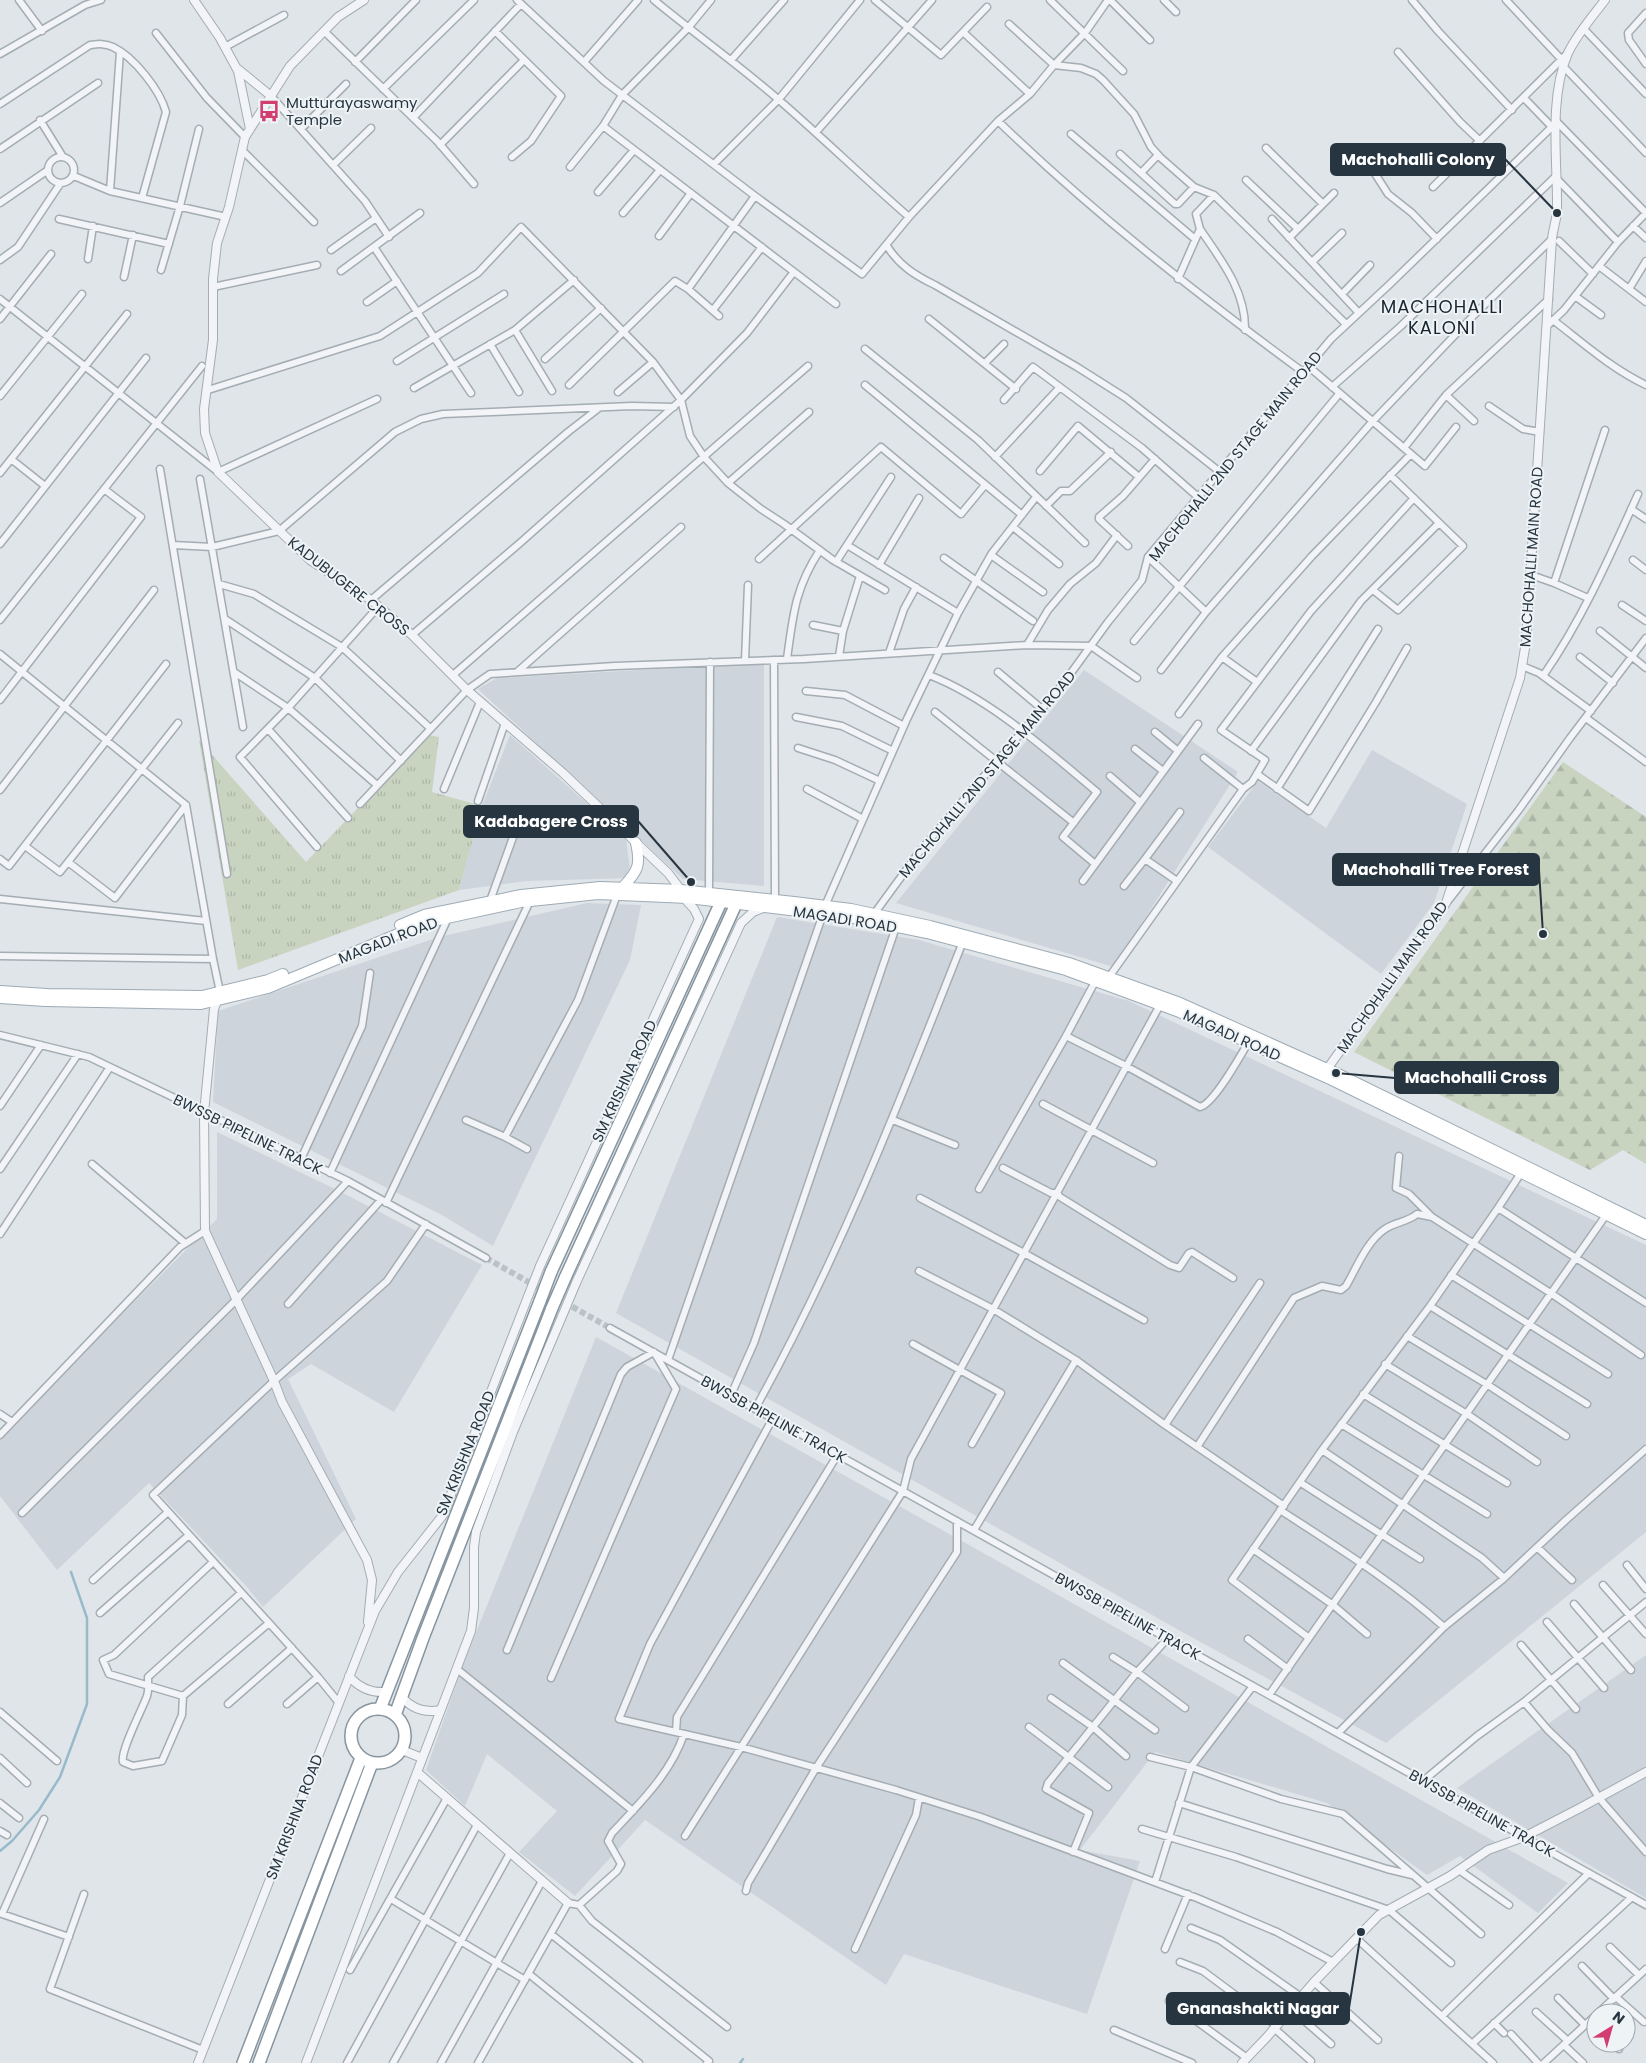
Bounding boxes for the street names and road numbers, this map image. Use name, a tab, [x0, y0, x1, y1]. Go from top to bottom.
street label: MACHOHALLI 2ND STAGE MAIN ROAD	[1143, 346, 1327, 566]
street label: MACHOHALLI MAIN ROAD	[1514, 466, 1548, 648]
street label: KADUBUGERE CROSS	[284, 532, 414, 640]
street label: MACHOHALLI 2ND STAGE MAIN ROAD	[894, 666, 1080, 882]
street label: MACHOHALLI MAIN ROAD	[1332, 897, 1452, 1057]
street label: MAGADI ROAD	[792, 900, 898, 938]
street label: MAGADI ROAD	[335, 911, 441, 969]
street label: MAGADI ROAD	[1180, 1004, 1284, 1066]
street label: SM KRISHNA ROAD	[586, 1016, 662, 1146]
street label: BWSSB PIPELINE TRACK	[170, 1089, 326, 1179]
street label: BWSSB PIPELINE TRACK	[697, 1370, 851, 1468]
street label: SM KRISHNA ROAD	[430, 1387, 500, 1519]
street label: BWSSB PIPELINE TRACK	[1051, 1567, 1205, 1665]
street label: SM KRISHNA ROAD	[260, 1751, 328, 1883]
street label: BWSSB PIPELINE TRACK	[1405, 1764, 1559, 1862]

